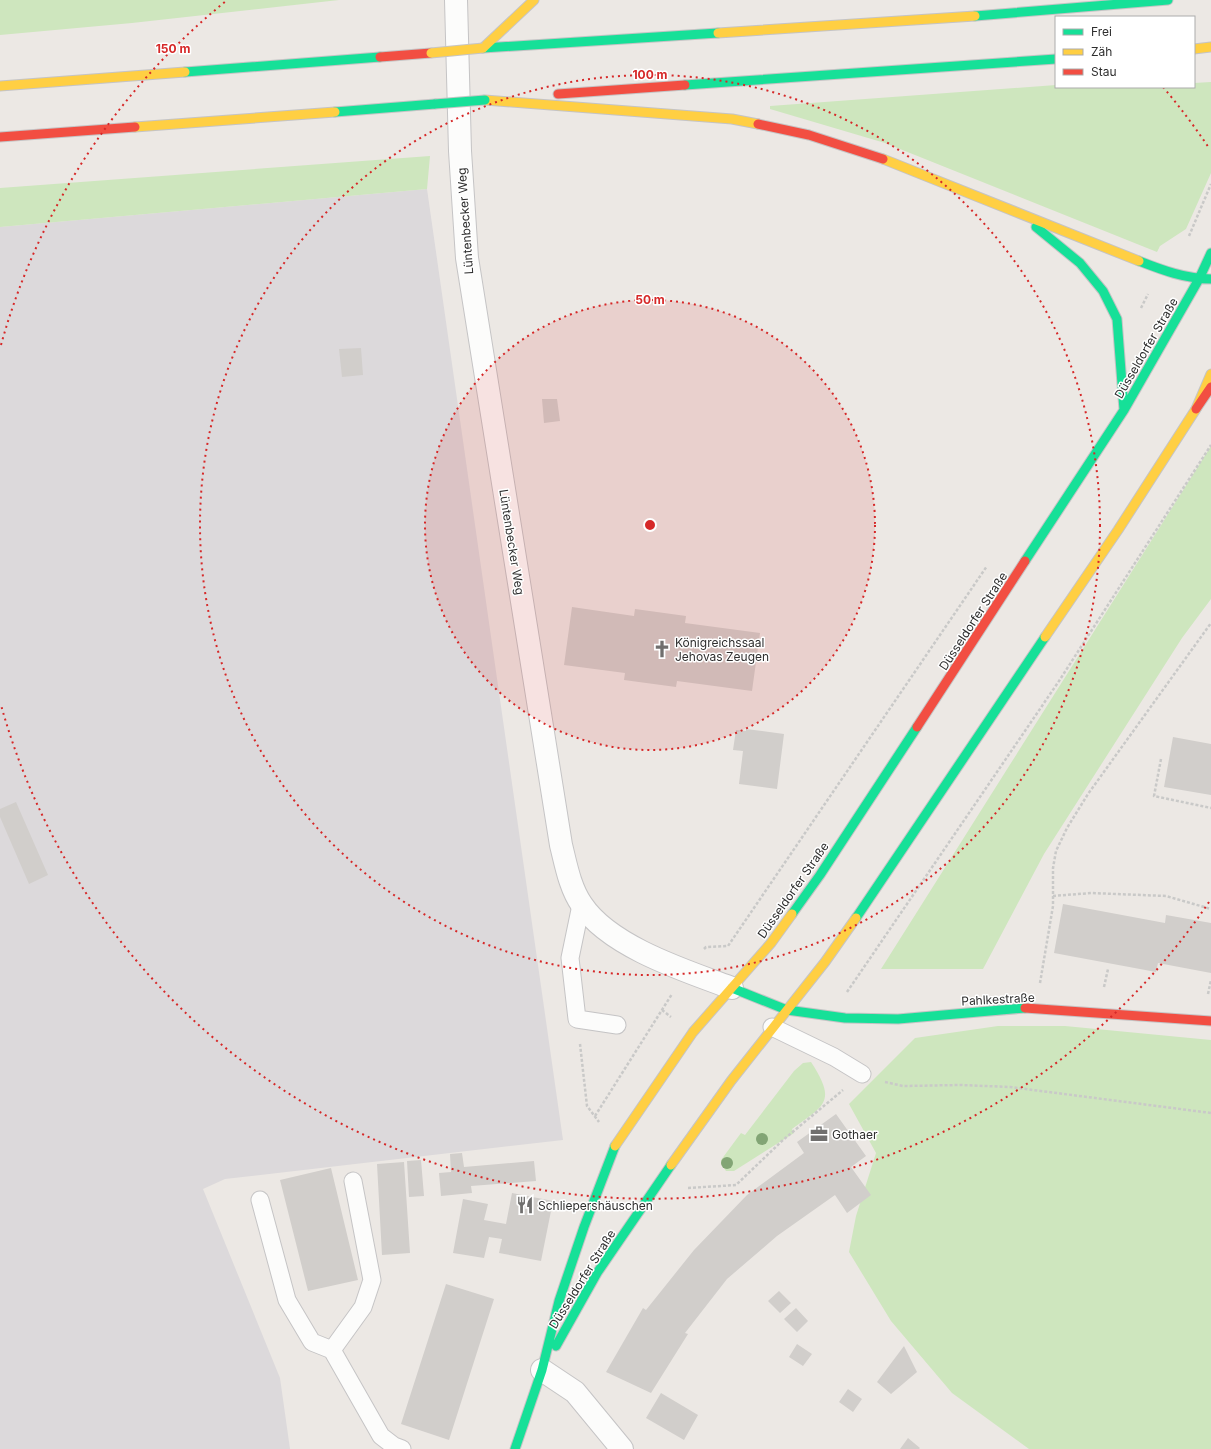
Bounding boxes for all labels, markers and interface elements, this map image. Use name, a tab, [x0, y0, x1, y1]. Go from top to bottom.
legend	[1055, 16, 1195, 88]
text: Frei	[1091, 24, 1112, 39]
text: 150 m	[156, 41, 190, 56]
text: Zäh	[1091, 44, 1112, 59]
text: Stau	[1091, 64, 1117, 79]
text: 100 m	[632, 67, 668, 82]
street label: Lüntenbecker Weg	[454, 167, 476, 275]
text: 50 m	[635, 292, 665, 307]
street label: Düsseldorfer Straße	[1111, 295, 1181, 401]
street label: Lüntenbecker Weg	[496, 488, 528, 596]
centre of rings	[643, 518, 657, 532]
street label: Düsseldorfer Straße	[936, 569, 1010, 673]
place label: Königreichssaal Jehovas Zeugen	[675, 635, 769, 664]
church icon: Königreichssaal Jehovas Zeugen	[652, 639, 672, 659]
street label: Düsseldorfer Straße	[754, 839, 832, 941]
street label: Pahlkestraße	[961, 990, 1035, 1008]
office icon: Gothaer	[809, 1124, 829, 1144]
place label: Gothaer	[832, 1127, 878, 1142]
restaurant icon: Schliepershäuschen	[515, 1195, 535, 1215]
place label: Schliepershäuschen	[538, 1198, 653, 1213]
street label: Düsseldorfer Straße	[545, 1227, 619, 1331]

